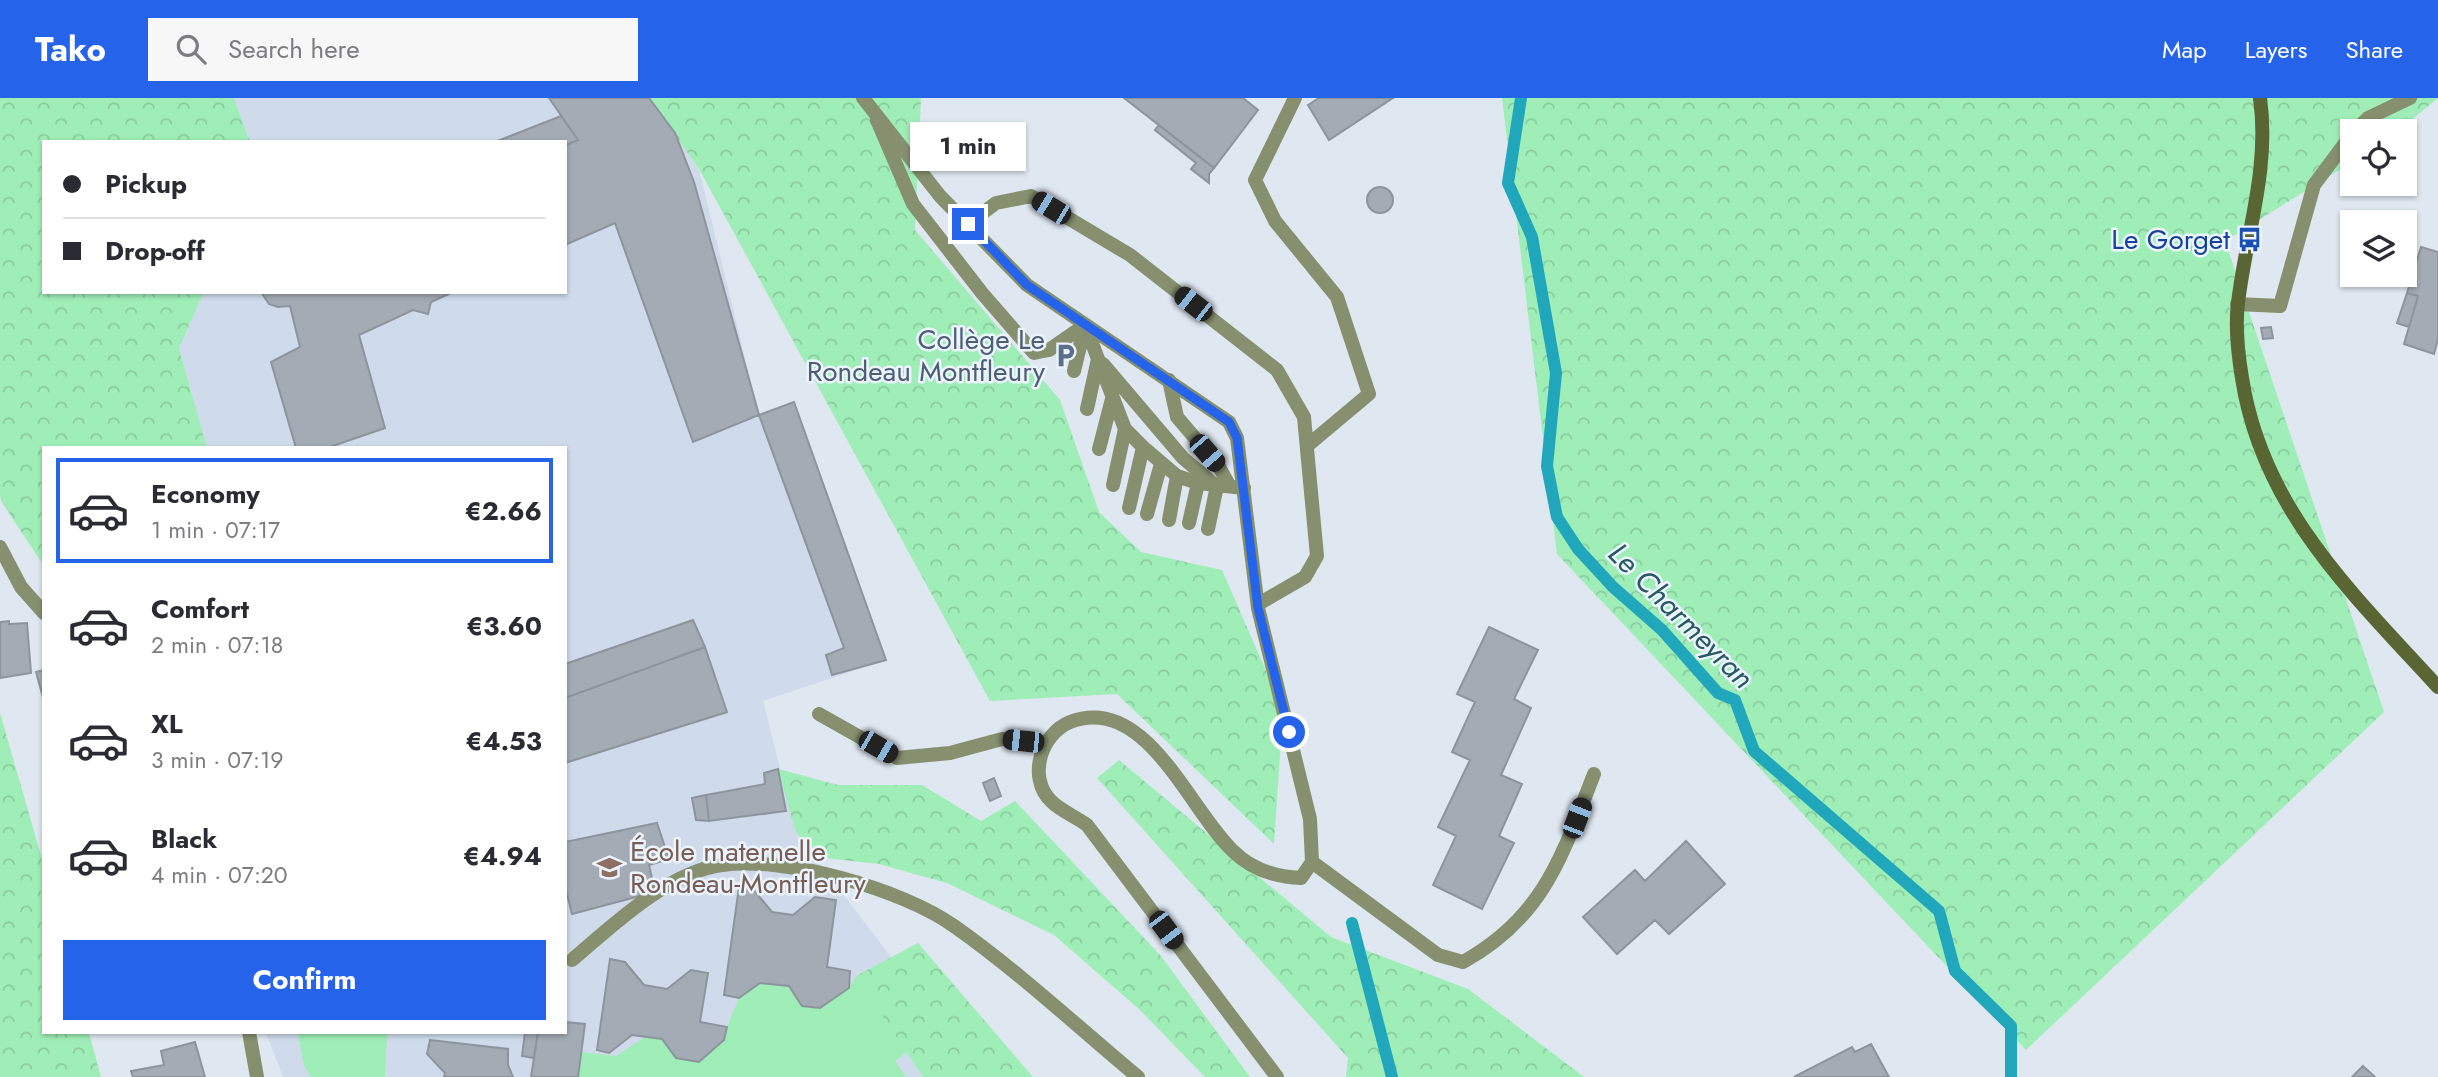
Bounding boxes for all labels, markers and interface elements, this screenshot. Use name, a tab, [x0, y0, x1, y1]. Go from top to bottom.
search box	[148, 18, 638, 81]
text: Tako	[35, 26, 106, 73]
icon: search	[172, 30, 210, 68]
text: Search here	[228, 30, 360, 68]
text: Map	[2162, 32, 2207, 67]
text: Layers	[2245, 32, 2307, 67]
text: Share	[2345, 32, 2403, 67]
map controls	[2340, 119, 2417, 287]
button: locate	[2340, 119, 2417, 196]
callout: 1 min	[910, 122, 1026, 172]
text: 1 min	[939, 129, 997, 163]
text: Pickup	[105, 165, 187, 203]
car	[1028, 188, 1075, 228]
route end	[952, 208, 984, 240]
button: layers	[2340, 210, 2417, 287]
place label: Le Gorget	[2111, 219, 2230, 260]
bus stop icon: Le Gorget	[2236, 225, 2264, 253]
text: Drop-off	[105, 232, 205, 270]
car	[1170, 283, 1217, 325]
place label: Collège Le Rondeau Montfleury	[807, 319, 1046, 392]
parking icon: Collège Le Rondeau Montfleury	[1051, 341, 1079, 369]
car	[1186, 430, 1229, 476]
text: Economy	[151, 475, 260, 513]
icon: car	[67, 479, 130, 542]
text: €2.66	[465, 492, 542, 530]
text: 1 min · 07:17	[151, 513, 280, 547]
water label: Le Charmeyran	[1599, 533, 1764, 698]
text: Comfort	[151, 590, 249, 628]
icon: car	[67, 594, 130, 657]
text: €3.60	[466, 607, 542, 645]
text: 2 min · 07:18	[151, 628, 283, 662]
text: XL	[151, 705, 183, 743]
icon: car	[67, 709, 130, 772]
route start	[1273, 716, 1305, 748]
text: €4.53	[466, 722, 542, 760]
car	[855, 727, 902, 767]
car	[1002, 728, 1045, 754]
text: 3 min · 07:19	[151, 743, 284, 777]
car	[1560, 795, 1595, 841]
text: Black	[151, 820, 217, 858]
icon: car	[67, 824, 130, 887]
place label: École maternelle Rondeau-Montfleury	[630, 831, 866, 904]
text: €4.94	[463, 837, 542, 875]
school or university icon: École maternelle Rondeau-Montfleury	[596, 853, 624, 881]
text: 4 min · 07:20	[151, 858, 288, 892]
car	[1145, 907, 1188, 953]
button: Confirm	[63, 940, 546, 1020]

